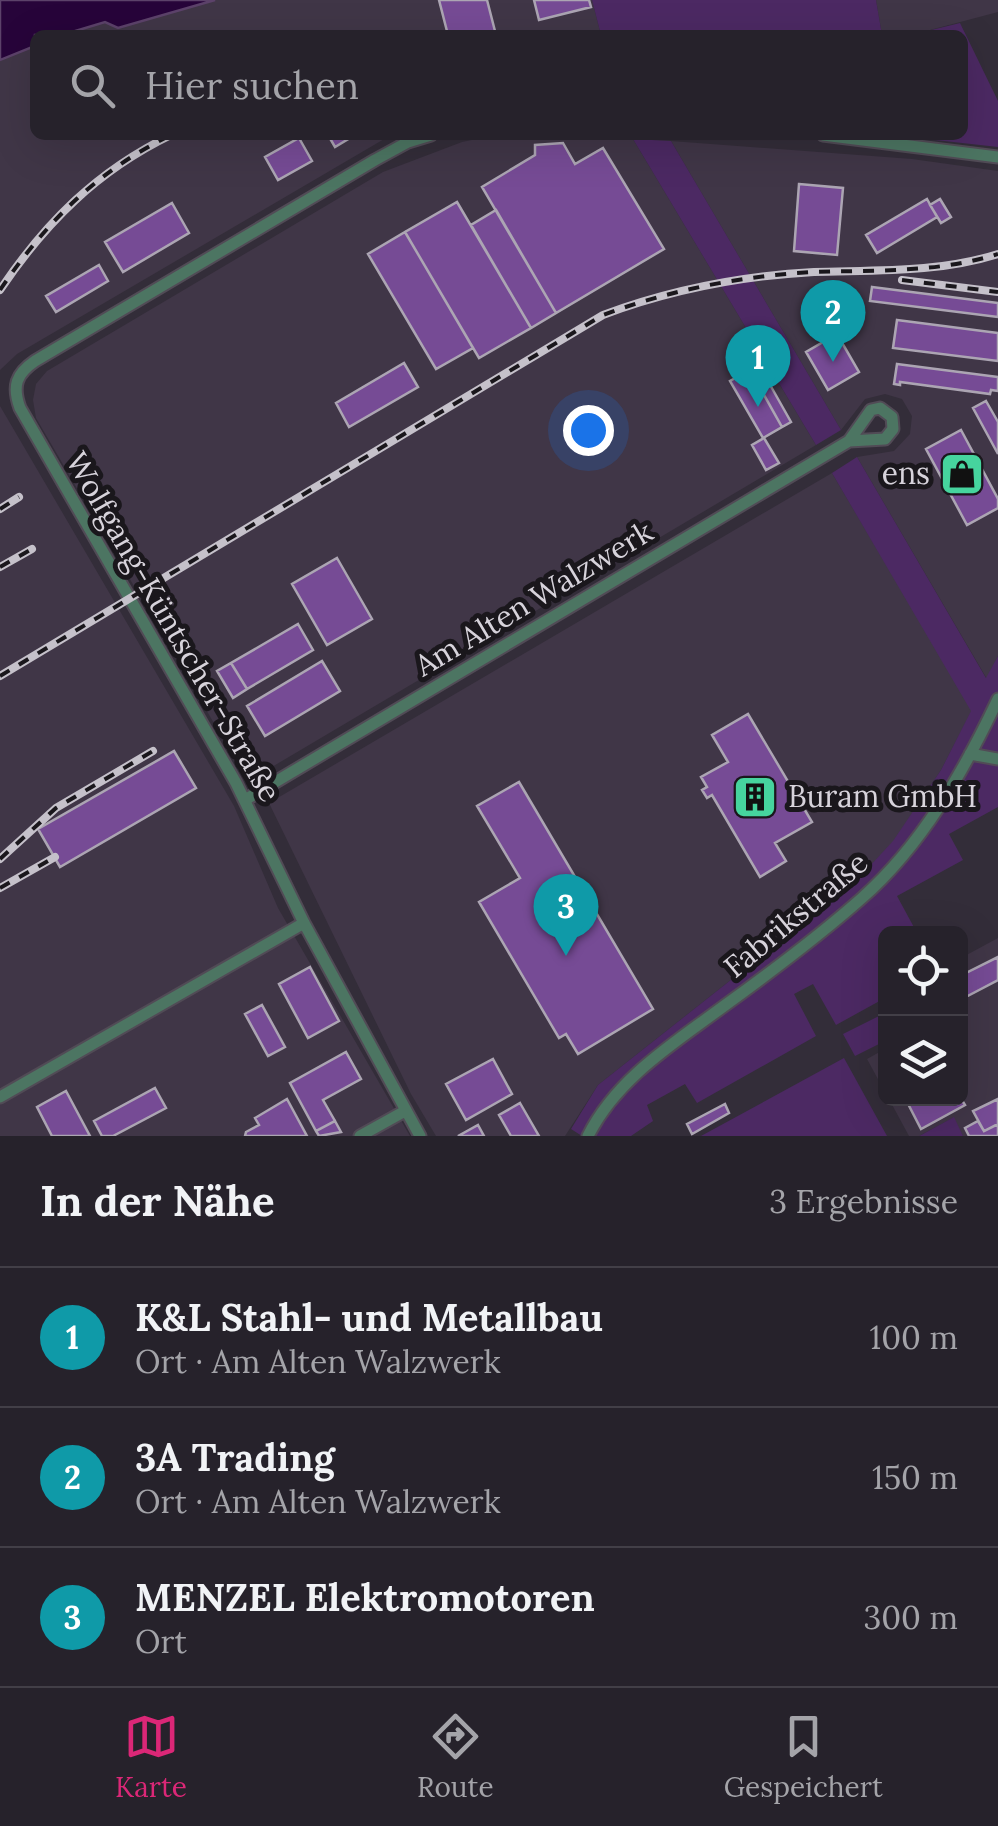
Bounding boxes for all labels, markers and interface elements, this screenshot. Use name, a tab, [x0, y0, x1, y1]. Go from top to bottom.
search box	[30, 30, 968, 140]
icon: search	[65, 58, 120, 113]
text: Hier suchen	[145, 61, 359, 109]
pin: 2	[800, 280, 866, 362]
pin: 1	[726, 324, 790, 407]
your location	[563, 405, 614, 456]
street label: Wolfgang-Küntscher-Straße	[57, 445, 290, 809]
shop icon: ens	[939, 451, 985, 497]
place label: ens	[882, 454, 930, 492]
street label: Am Alten Walzwerk	[407, 512, 659, 685]
building icon: Buram GmbH	[732, 774, 778, 820]
place label: Buram GmbH	[788, 777, 977, 815]
street label: Fabrikstraße	[716, 843, 875, 985]
pin: 3	[534, 874, 598, 956]
map controls	[878, 926, 968, 1106]
button: locate	[878, 926, 968, 1016]
button: layers	[878, 1016, 968, 1106]
text: In der Nähe	[40, 1174, 275, 1228]
text: 3 Ergebnisse	[769, 1181, 958, 1222]
text: K&L Stahl- und Metallbau	[135, 1293, 603, 1341]
text: 1	[66, 1317, 79, 1358]
text: 100 m	[870, 1317, 958, 1358]
text: Ort · Am Alten Walzwerk	[135, 1341, 501, 1382]
text: 3A Trading	[135, 1433, 335, 1481]
text: 2	[64, 1457, 81, 1498]
text: 150 m	[872, 1457, 958, 1498]
text: Ort · Am Alten Walzwerk	[135, 1481, 501, 1522]
text: MENZEL Elektromotoren	[135, 1573, 595, 1621]
text: 3	[64, 1597, 81, 1638]
text: 300 m	[863, 1597, 958, 1638]
text: Ort	[135, 1621, 187, 1662]
tab: Karte	[115, 1709, 187, 1805]
tab: Route	[417, 1709, 494, 1805]
tab: Gespeichert	[724, 1709, 883, 1805]

